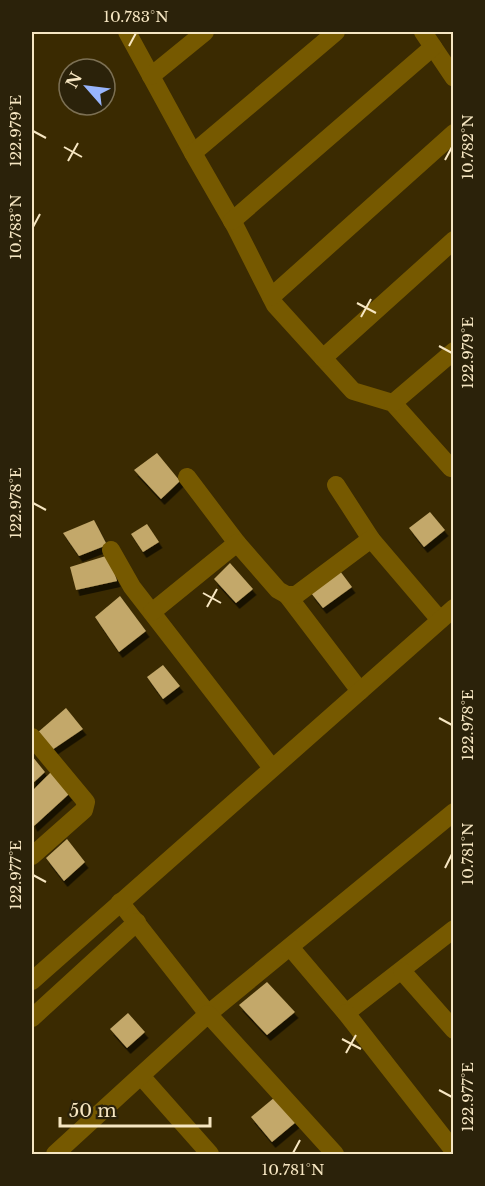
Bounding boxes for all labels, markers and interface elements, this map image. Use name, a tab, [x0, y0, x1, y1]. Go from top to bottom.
text: 10.783°N	[103, 7, 169, 26]
north arrow	[57, 57, 117, 117]
text: N	[61, 69, 86, 91]
text: 122.979°E	[6, 95, 25, 167]
text: 10.782°N	[458, 114, 477, 180]
text: 10.783°N	[6, 194, 25, 260]
text: 122.979°E	[458, 317, 477, 389]
text: 122.978°E	[6, 467, 25, 539]
text: 122.978°E	[458, 689, 477, 761]
text: 10.781°N	[458, 823, 477, 885]
text: 122.977°E	[6, 840, 25, 910]
text: 122.977°E	[458, 1062, 477, 1132]
scale bar	[60, 1090, 210, 1128]
text: 50 m	[69, 1100, 117, 1122]
text: 10.781°N	[262, 1160, 324, 1179]

